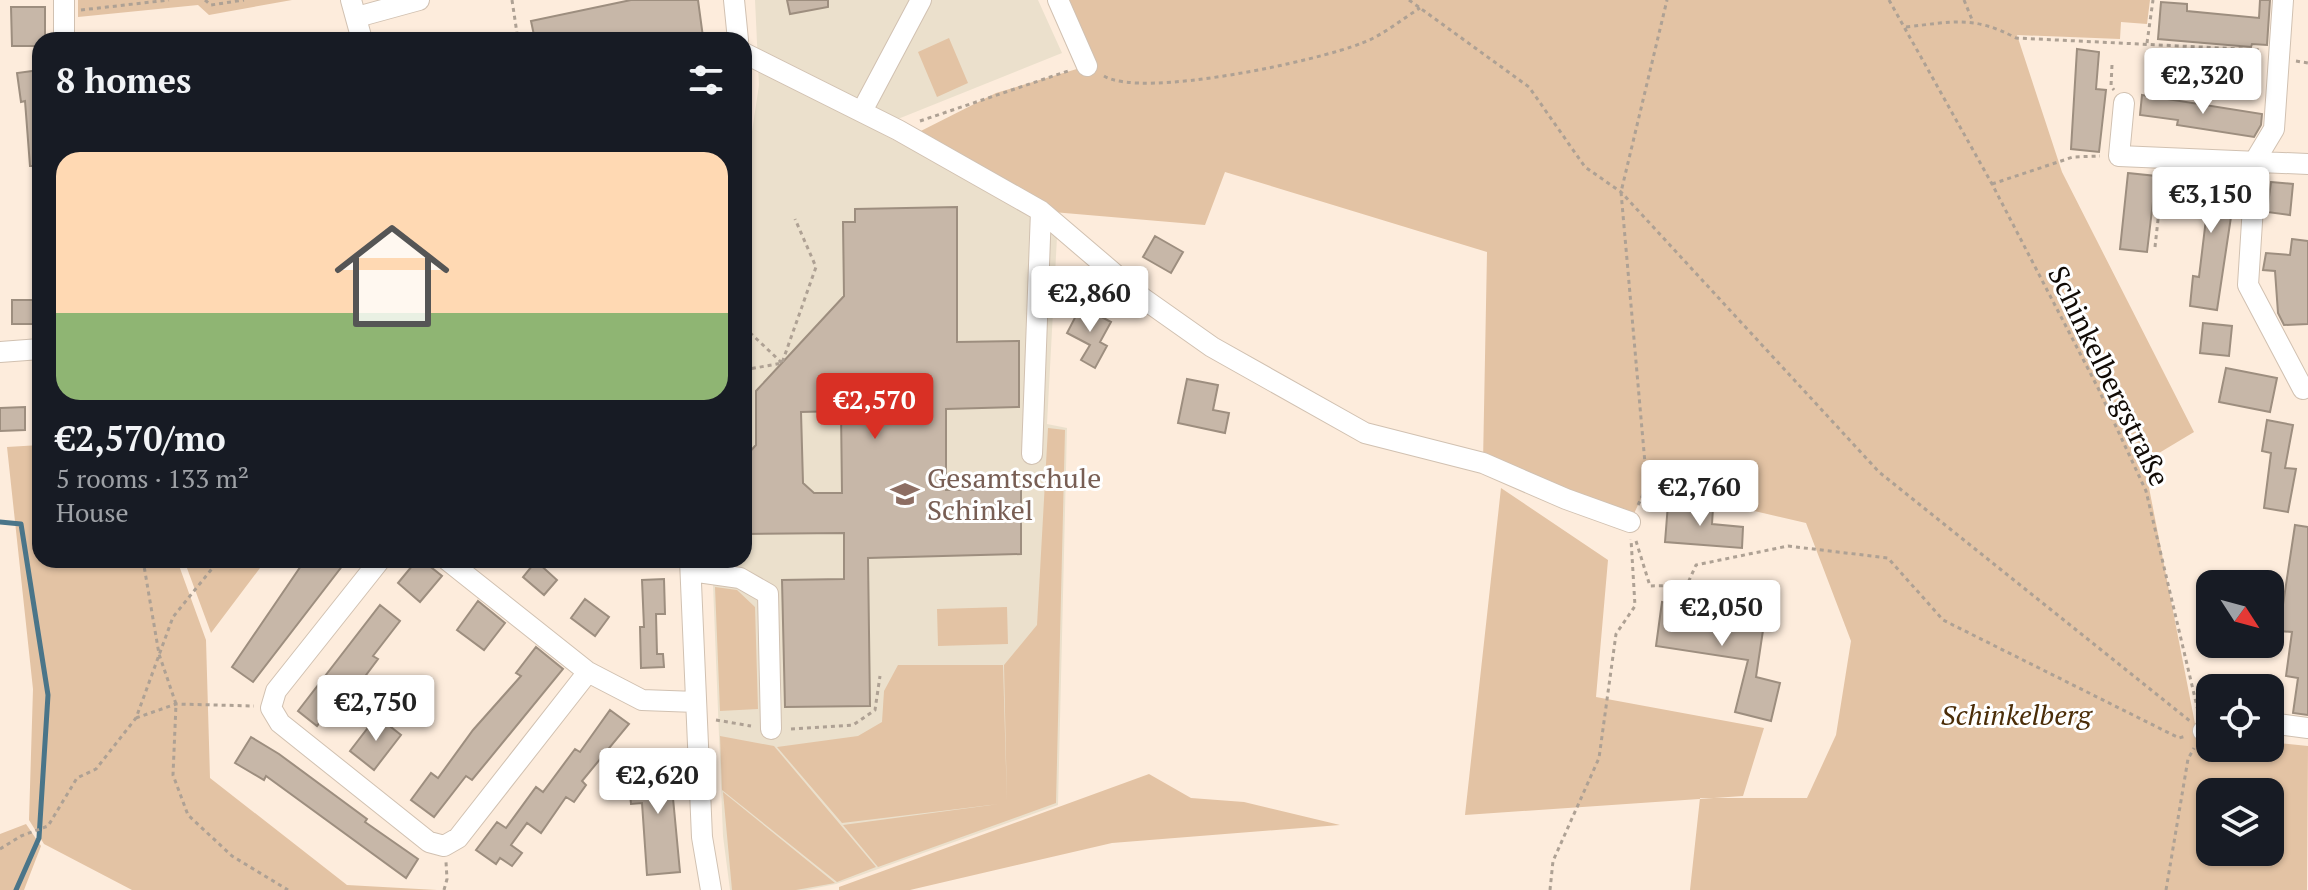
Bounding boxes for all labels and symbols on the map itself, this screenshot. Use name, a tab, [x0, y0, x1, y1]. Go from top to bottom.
pin: €2,320	[2138, 48, 2268, 116]
pin: €3,150	[2146, 167, 2276, 235]
street label: Schinkelbergstraße	[2040, 260, 2179, 492]
pin: €2,860	[1025, 266, 1155, 334]
pin: €2,570	[810, 373, 940, 441]
place label: Gesamtschule Schinkel	[927, 459, 1101, 528]
pin: €2,760	[1635, 460, 1765, 528]
school or university icon: Gesamtschule Schinkel	[890, 479, 920, 509]
north arrow	[2196, 570, 2284, 658]
pin: €2,050	[1657, 580, 1787, 648]
pin: €2,750	[311, 675, 441, 743]
park label: Schinkelberg	[1941, 696, 2094, 733]
pin: €2,620	[593, 748, 723, 816]

